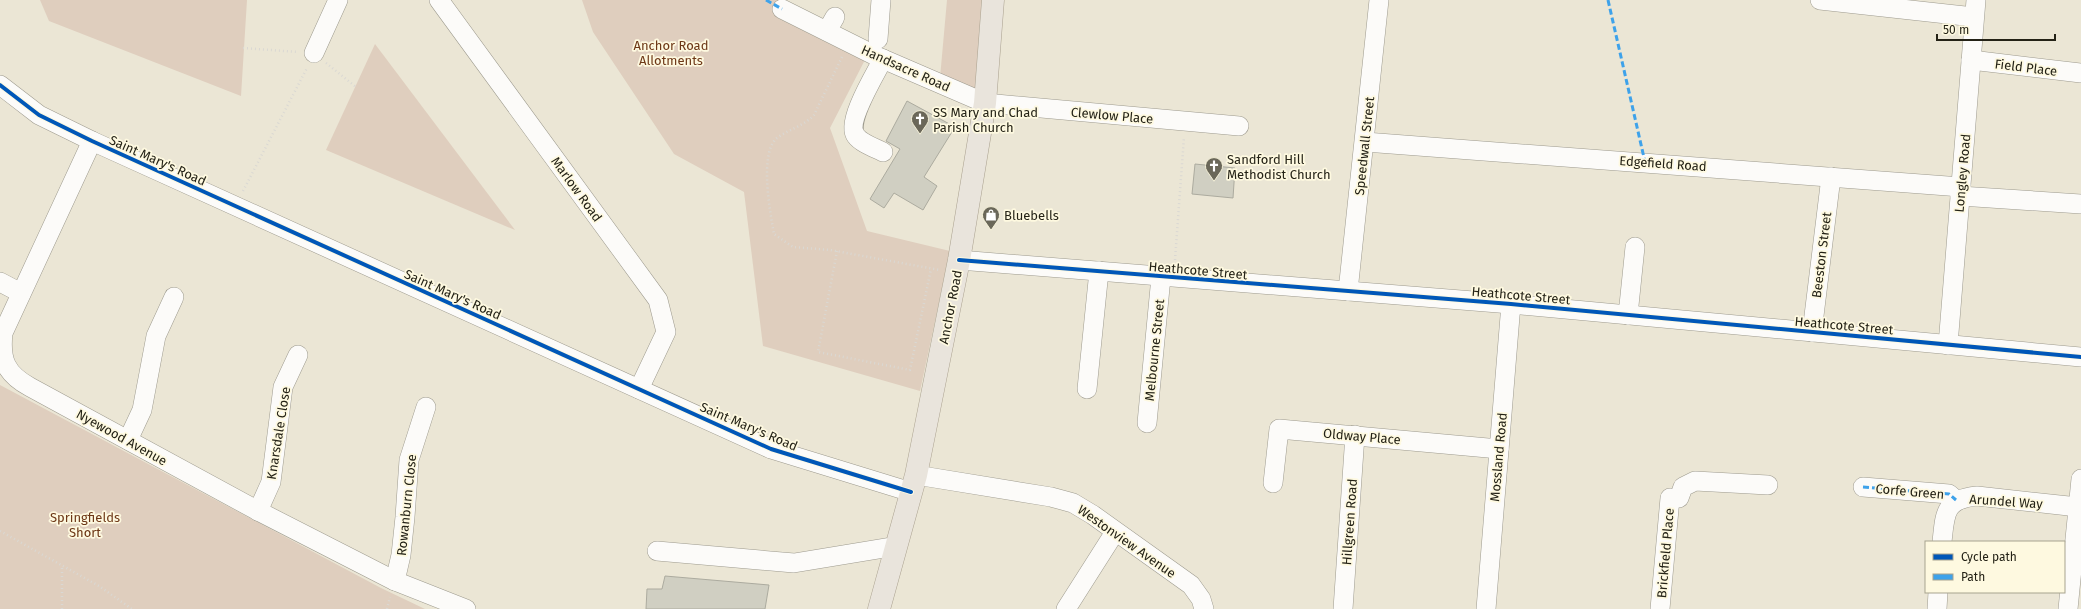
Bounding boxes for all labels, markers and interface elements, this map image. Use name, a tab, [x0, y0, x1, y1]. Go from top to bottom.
scale bar	[1937, 16, 2055, 42]
text: 50 m	[1943, 23, 1969, 37]
park label: Anchor Road Allotments	[634, 38, 708, 68]
street label: Handsacre Road	[859, 42, 953, 95]
street label: Field Place	[1994, 56, 2058, 79]
street label: Speedwall Street	[1352, 96, 1377, 196]
street label: Clewlow Place	[1070, 104, 1154, 127]
place label: SS Mary and Chad Parish Church	[933, 105, 1038, 135]
church icon: SS Mary and Chad Parish Church	[910, 109, 930, 134]
street label: Saint Mary's Road	[107, 132, 209, 189]
street label: Longley Road	[1952, 133, 1973, 213]
place label: Sandford Hill Methodist Church	[1227, 152, 1331, 182]
street label: Edgefield Road	[1619, 153, 1707, 174]
street label: Marlow Road	[548, 154, 605, 225]
church icon: Sandford Hill Methodist Church	[1204, 156, 1224, 181]
shop icon: Bluebells	[981, 205, 1001, 230]
place label: Bluebells	[1004, 208, 1059, 223]
street label: Beeston Street	[1809, 211, 1834, 299]
street label: Heathcote Street	[1148, 259, 1248, 282]
street label: Saint Mary's Road	[402, 266, 504, 323]
street label: Anchor Road	[936, 269, 965, 345]
street label: Heathcote Street	[1471, 284, 1571, 307]
street label: Melbourne Street	[1142, 298, 1167, 402]
street label: Heathcote Street	[1794, 314, 1894, 337]
street label: Knarsdale Close	[264, 386, 293, 481]
street label: Saint Mary's Road	[698, 399, 800, 454]
street label: Nyewood Avenue	[74, 406, 170, 469]
street label: Mossland Road	[1487, 412, 1510, 502]
street label: Oldway Place	[1323, 426, 1401, 447]
street label: Rowanburn Close	[394, 453, 419, 557]
street label: Hillgreen Road	[1339, 478, 1360, 566]
street label: Corfe Green	[1875, 481, 1945, 502]
street label: Arundel Way	[1969, 491, 2044, 512]
street label: Westonview Avenue	[1075, 502, 1179, 581]
street label: Brickfield Place	[1654, 507, 1677, 599]
park label: Springfields Short	[50, 510, 120, 540]
legend	[1925, 541, 2065, 593]
text: Cycle path	[1961, 550, 2017, 564]
text: Path	[1961, 570, 1985, 584]

